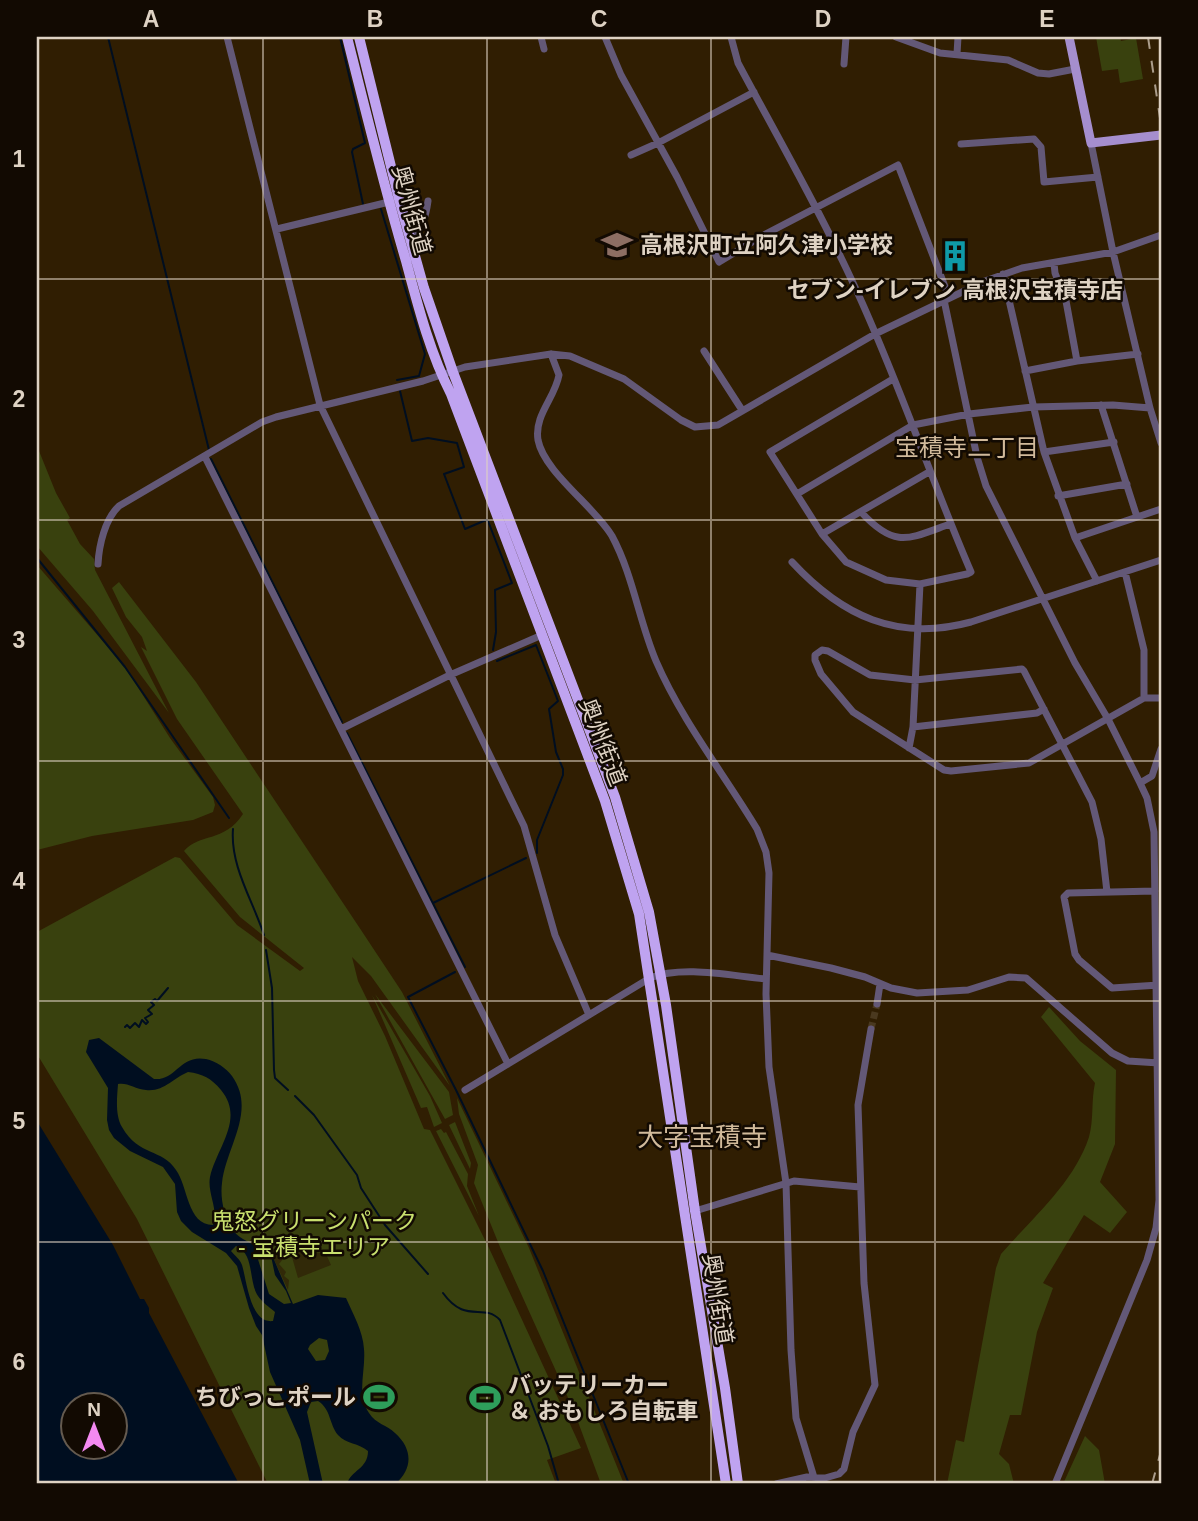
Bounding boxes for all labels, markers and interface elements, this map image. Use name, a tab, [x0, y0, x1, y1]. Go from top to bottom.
text: A	[143, 6, 159, 32]
text: B	[367, 6, 383, 32]
text: C	[591, 6, 607, 32]
text: D	[815, 6, 831, 32]
text: E	[1039, 6, 1055, 32]
text: 1	[13, 146, 26, 172]
street label: 奥州街道	[388, 162, 436, 258]
school or university icon: 高根沢町立阿久津小学校	[600, 228, 634, 262]
place label: 高根沢町立阿久津小学校	[640, 232, 893, 258]
building icon: セブン-イレブン 高根沢宝積寺店	[938, 239, 972, 273]
place label: セブン-イレブン 高根沢宝積寺店	[787, 277, 1123, 303]
text: 2	[13, 386, 25, 412]
district label: 宝積寺二丁目	[895, 434, 1039, 461]
text: 3	[13, 627, 25, 653]
street label: 奥州街道	[574, 694, 632, 790]
text: 4	[13, 868, 26, 894]
text: 5	[13, 1108, 26, 1134]
district label: 大字宝積寺	[637, 1122, 767, 1152]
park label: 鬼怒グリーンパーク - 宝積寺エリア	[211, 1208, 417, 1260]
street label: 奥州街道	[698, 1252, 738, 1346]
text: 6	[13, 1349, 25, 1375]
place label: バッテリーカー ＆ おもしろ自転車	[508, 1372, 698, 1424]
sports icon: ちびっこポール	[362, 1380, 396, 1414]
sports icon: バッテリーカー ＆ おもしろ自転車	[468, 1381, 502, 1415]
place label: ちびっこポール	[195, 1384, 356, 1410]
north arrow	[60, 1392, 130, 1462]
text: N	[87, 1399, 101, 1420]

